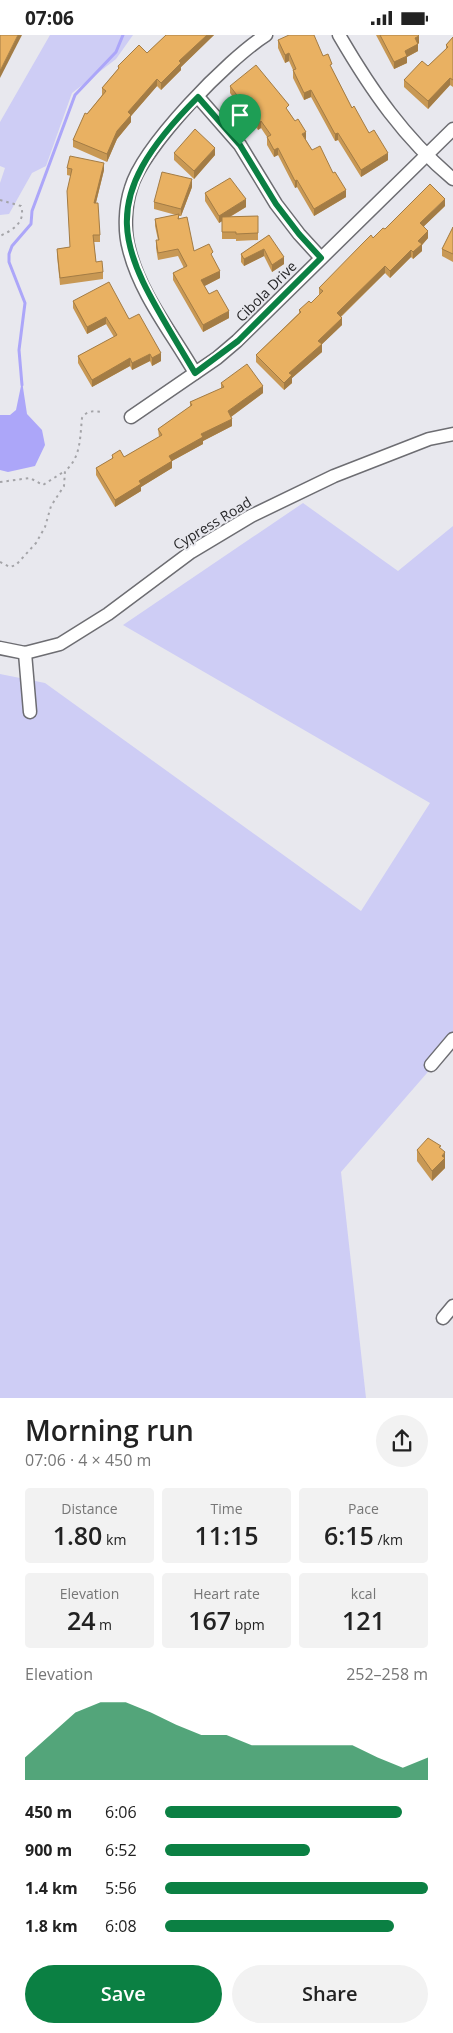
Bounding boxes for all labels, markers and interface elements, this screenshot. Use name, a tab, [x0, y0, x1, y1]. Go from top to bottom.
text: 07:06	[25, 5, 74, 31]
pin	[219, 94, 261, 145]
icon: arrive	[226, 101, 254, 129]
street label: Cibola Drive	[232, 256, 301, 325]
street label: Cypress Road	[169, 492, 255, 554]
text: Morning run	[25, 1411, 194, 1449]
button: share	[376, 1415, 428, 1467]
text: 07:06 · 4 × 450 m	[25, 1449, 151, 1471]
text: Distance	[61, 1499, 118, 1518]
text: Time	[210, 1499, 243, 1518]
text: Pace	[348, 1499, 379, 1518]
text: 1.80	[53, 1518, 102, 1552]
text: 11:15	[194, 1518, 259, 1552]
text: 6:15	[324, 1518, 374, 1552]
text: km	[102, 1530, 126, 1549]
text: /km	[374, 1530, 403, 1549]
text: Elevation	[60, 1584, 119, 1603]
text: Heart rate	[193, 1584, 260, 1603]
text: kcal	[351, 1584, 376, 1603]
text: 24	[67, 1603, 95, 1637]
text: 167	[188, 1603, 231, 1637]
text: 121	[342, 1603, 385, 1637]
text: m	[95, 1615, 112, 1634]
text: bpm	[231, 1615, 265, 1634]
text: Elevation	[25, 1663, 93, 1685]
text: 252–258 m	[346, 1663, 428, 1685]
text: 450 m	[25, 1801, 72, 1823]
text: 6:06	[105, 1801, 137, 1823]
text: 900 m	[25, 1839, 72, 1861]
text: 6:52	[105, 1839, 137, 1861]
text: 1.4 km	[25, 1877, 78, 1899]
text: 5:56	[105, 1877, 137, 1899]
text: 1.8 km	[25, 1915, 78, 1937]
text: 6:08	[105, 1915, 137, 1937]
button: Save	[25, 1965, 222, 2023]
button: Share	[232, 1965, 428, 2023]

